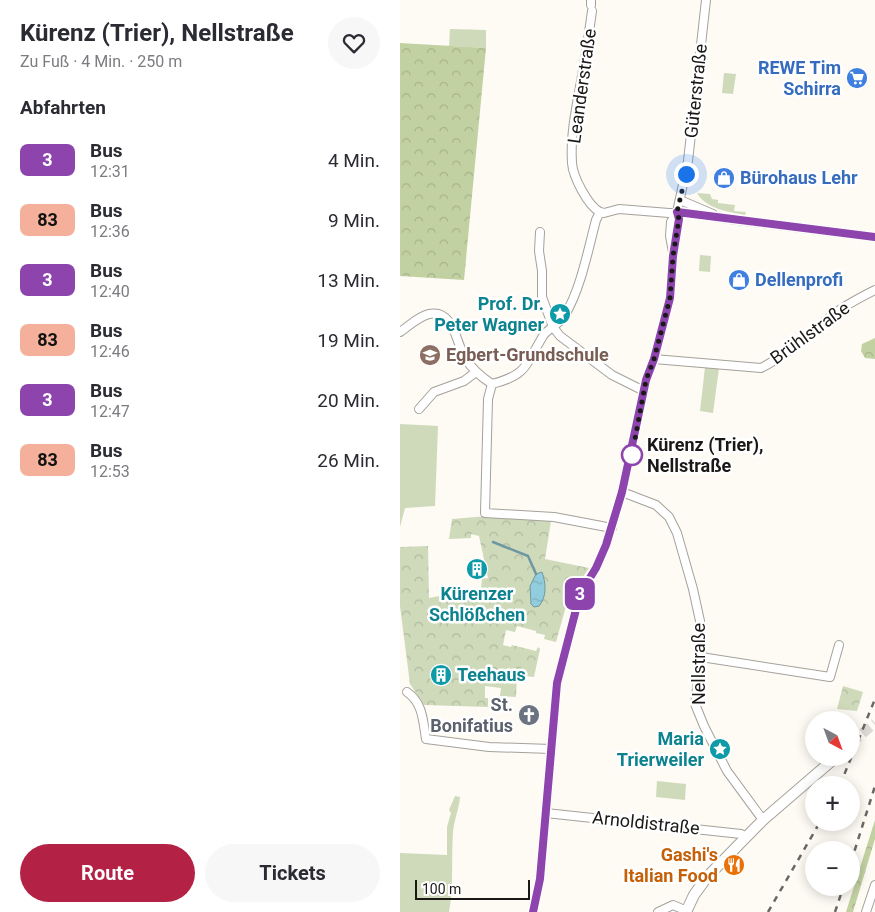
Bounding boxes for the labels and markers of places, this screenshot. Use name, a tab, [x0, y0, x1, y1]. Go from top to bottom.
place label: REWE Tim Schirra	[758, 57, 841, 99]
supermarket icon: REWE Tim Schirra	[845, 66, 869, 90]
shop icon: Bürohaus Lehr	[712, 166, 736, 190]
place label: Bürohaus Lehr	[740, 167, 858, 188]
shop icon: Dellenprofi	[727, 268, 751, 292]
place label: Dellenprofi	[755, 269, 843, 290]
place label: Prof. Dr. Peter Wagner	[434, 293, 544, 335]
place icon: Prof. Dr. Peter Wagner	[548, 302, 572, 326]
school or university icon: Egbert-Grundschule	[418, 343, 442, 367]
place label: Egbert-Grundschule	[446, 344, 609, 365]
place label: Kürenz (Trier), Nellstraße	[647, 434, 763, 476]
marker: Kürenz (Trier), Nellstraße	[621, 444, 643, 466]
building icon: Kürenzer Schlößchen	[465, 557, 489, 581]
place label: Kürenzer Schlößchen	[429, 583, 525, 625]
building icon: Teehaus	[429, 663, 453, 687]
place label: Teehaus	[457, 664, 526, 685]
place label: St. Bonifatius	[430, 694, 513, 736]
church icon: St. Bonifatius	[517, 703, 541, 727]
place label: Maria Trierweiler	[617, 728, 704, 770]
place icon: Maria Trierweiler	[708, 737, 732, 761]
place label: Gashi's Italian Food	[623, 844, 718, 886]
restaurant icon: Gashi's Italian Food	[722, 853, 746, 877]

